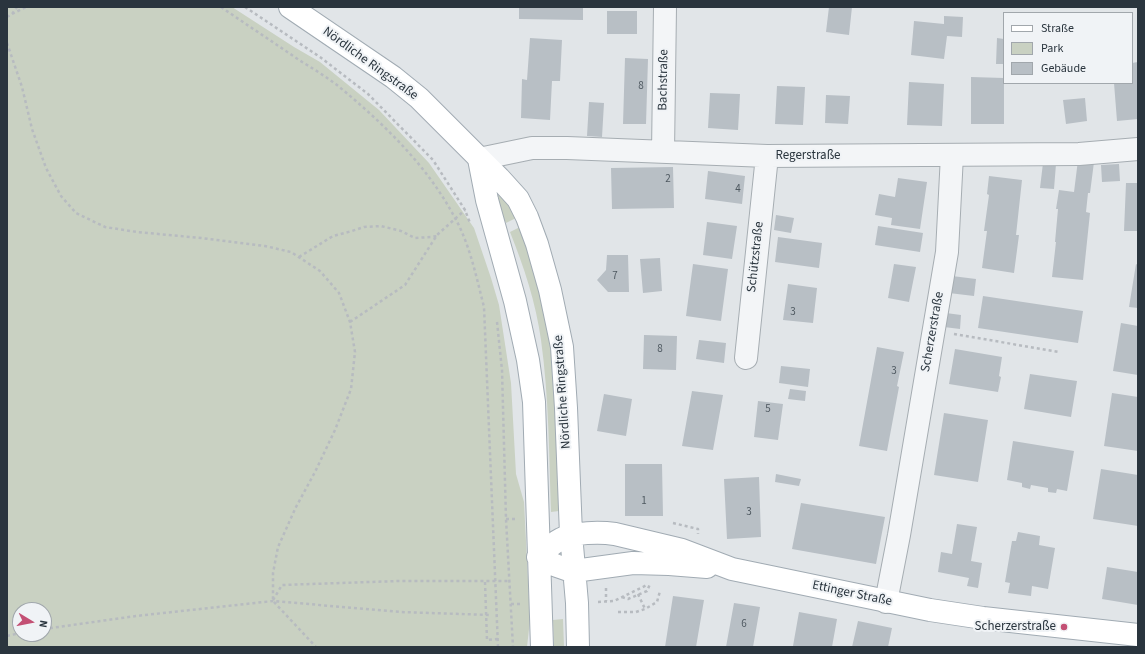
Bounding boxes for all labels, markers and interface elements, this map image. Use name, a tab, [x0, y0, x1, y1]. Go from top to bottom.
legend	[1003, 12, 1133, 84]
text: Straße	[1041, 20, 1074, 37]
street label: Nördliche Ringstraße	[319, 24, 421, 104]
text: Park	[1041, 40, 1063, 57]
street label: Bachstraße	[656, 49, 672, 111]
text: Gebäude	[1041, 60, 1086, 77]
house number: 8	[638, 80, 644, 94]
street label: Regerstraße	[775, 148, 841, 164]
house number: 2	[665, 173, 671, 187]
house number: 4	[735, 183, 741, 197]
street label: Schützstraße	[745, 221, 767, 293]
house number: 7	[612, 270, 618, 284]
street label: Scherzerstraße	[918, 291, 948, 373]
house number: 3	[790, 306, 796, 320]
street label: Nördliche Ringstraße	[551, 335, 575, 449]
house number: 8	[657, 343, 663, 357]
house number: 3	[891, 365, 897, 379]
house number: 5	[765, 403, 771, 417]
house number: 1	[641, 495, 647, 509]
house number: 3	[746, 506, 752, 520]
street label: Ettinger Straße	[811, 578, 893, 610]
north arrow	[12, 602, 52, 642]
house number: 6	[741, 618, 747, 632]
text: N	[35, 619, 51, 629]
place label: Scherzerstraße	[975, 619, 1056, 635]
marker: Scherzerstraße	[1059, 622, 1069, 632]

